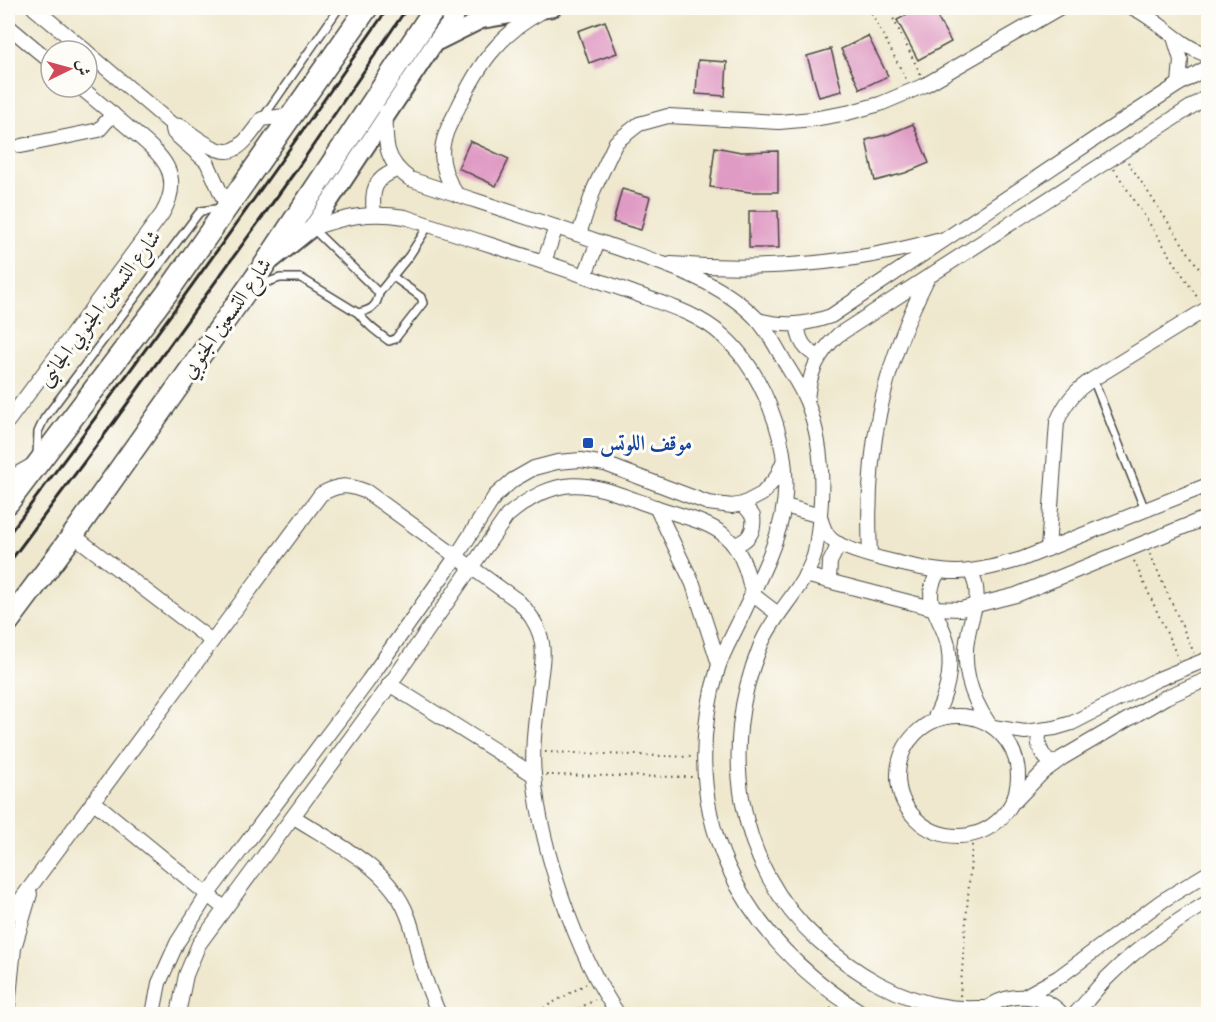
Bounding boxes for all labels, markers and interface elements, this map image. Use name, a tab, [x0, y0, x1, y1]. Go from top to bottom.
north arrow	[39, 39, 99, 99]
text: ش	[72, 59, 94, 77]
street label: شارع التسعين الجنوبي الجانبى	[31, 224, 171, 395]
street label: شارع التسعين الجنوبي	[175, 253, 281, 386]
place label: موقف اللوتس	[600, 430, 692, 457]
marker: موقف اللوتس	[581, 436, 595, 450]

